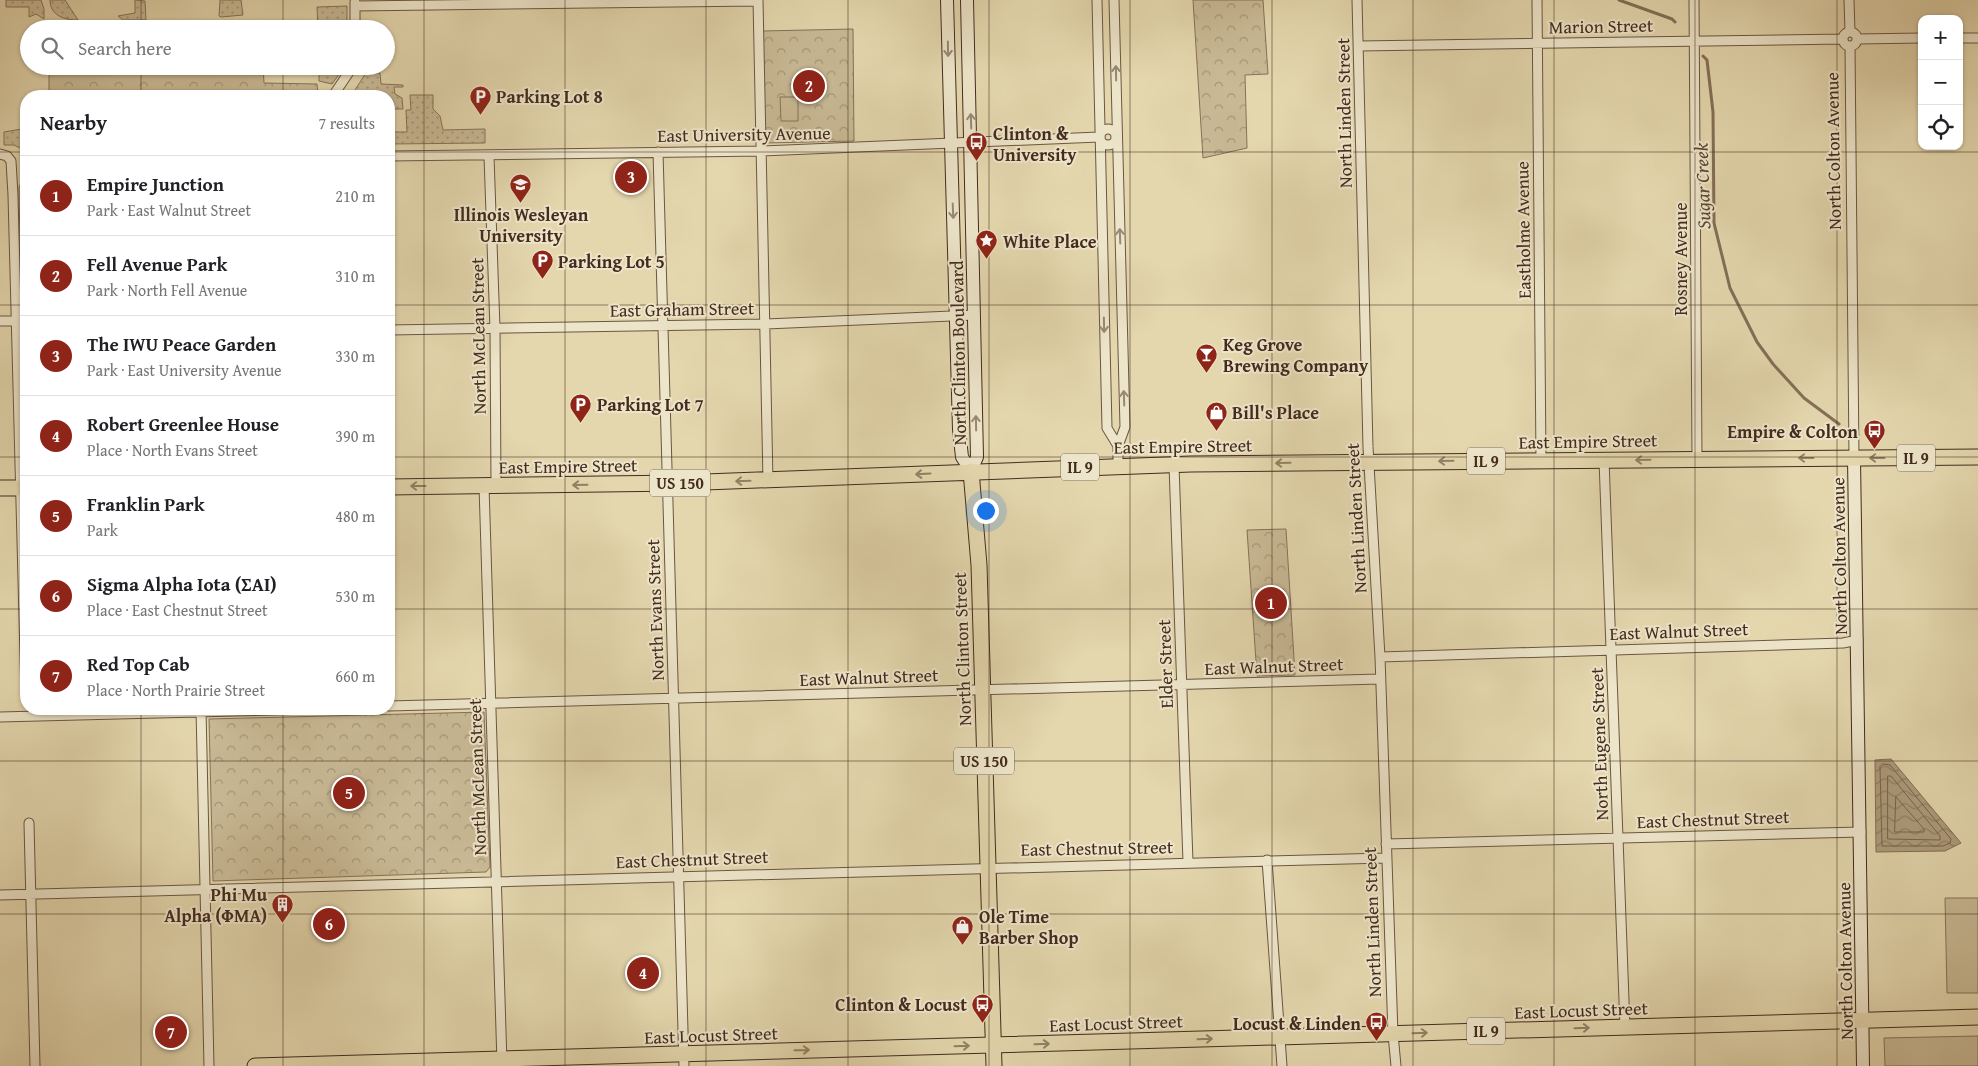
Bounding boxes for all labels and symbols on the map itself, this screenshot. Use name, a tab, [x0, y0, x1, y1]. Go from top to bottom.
street label: Marion Street	[1549, 12, 1654, 40]
street label: North Linden Street	[1329, 37, 1359, 188]
one-way arrow	[944, 40, 953, 56]
one-way arrow	[1111, 66, 1120, 82]
pin: 2	[793, 67, 825, 105]
street label: North Colton Avenue	[1818, 72, 1848, 230]
place label: Parking Lot 8	[496, 83, 603, 110]
parking icon: Parking Lot 8	[468, 84, 492, 115]
one-way arrow	[966, 113, 976, 130]
street label: East University Avenue	[657, 119, 831, 149]
place label: Clinton & University	[993, 120, 1077, 168]
bus stop icon: Clinton & University	[965, 131, 989, 162]
water label: Sugar Creek	[1686, 142, 1718, 230]
pin: 3	[615, 158, 647, 196]
street label: Eastholme Avenue	[1508, 161, 1538, 299]
school or university icon: Illinois Wesleyan University	[509, 172, 533, 203]
place label: Illinois Wesleyan University	[454, 201, 589, 249]
street label: Rosney Avenue	[1667, 202, 1694, 316]
one-way arrow	[948, 203, 957, 219]
place label: White Place	[1003, 228, 1097, 255]
one-way arrow	[1115, 228, 1125, 244]
place icon: White Place	[975, 229, 999, 260]
place label: Parking Lot 5	[558, 248, 665, 275]
parking icon: Parking Lot 5	[530, 249, 554, 280]
street label: North McLean Street	[463, 257, 493, 415]
street label: North Clinton Boulevard	[943, 260, 973, 446]
street label: East Graham Street	[610, 294, 755, 324]
one-way arrow	[1099, 317, 1109, 333]
place label: Keg Grove Brewing Company	[1223, 331, 1369, 379]
bar icon: Keg Grove Brewing Company	[1195, 342, 1219, 373]
place label: Parking Lot 7	[597, 391, 704, 418]
one-way arrow	[1119, 391, 1129, 407]
parking icon: Parking Lot 7	[569, 392, 593, 423]
place label: Bill's Place	[1232, 399, 1319, 426]
shop icon: Bill's Place	[1204, 400, 1228, 431]
one-way arrow	[971, 416, 981, 432]
place label: Empire & Colton	[1727, 418, 1858, 445]
bus stop icon: Empire & Colton	[1862, 419, 1886, 450]
street label: East Empire Street	[1518, 426, 1658, 456]
street label: East Empire Street	[1113, 431, 1253, 461]
street label: North Linden Street	[1339, 442, 1373, 594]
road number: IL 9	[1897, 444, 1935, 472]
road number: IL 9	[1467, 448, 1505, 474]
street label: East Empire Street	[498, 451, 638, 481]
one-way arrow	[1798, 453, 1814, 463]
one-way arrow	[1869, 453, 1886, 463]
road number: IL 9	[1061, 454, 1099, 481]
one-way arrow	[1635, 455, 1652, 465]
one-way arrow	[1438, 457, 1454, 466]
one-way arrow	[1275, 458, 1292, 468]
road number: US 150	[650, 469, 710, 496]
one-way arrow	[915, 469, 931, 478]
one-way arrow	[735, 477, 751, 486]
street label: North Colton Avenue	[1824, 477, 1854, 635]
one-way arrow	[573, 480, 589, 490]
one-way arrow	[410, 481, 426, 491]
your location	[973, 498, 999, 524]
street label: North Evans Street	[639, 538, 671, 681]
street label: North Clinton Street	[946, 571, 978, 726]
pin: 1	[1255, 584, 1287, 622]
street label: East Walnut Street	[1609, 615, 1750, 647]
street label: Elder Street	[1150, 618, 1180, 709]
street label: East Walnut Street	[1204, 650, 1345, 682]
street label: East Walnut Street	[799, 661, 940, 693]
street label: North Eugene Street	[1583, 666, 1615, 821]
street label: North McLean Street	[461, 698, 493, 856]
road number: US 150	[954, 748, 1014, 774]
pin: 5	[333, 774, 365, 812]
street label: East Chestnut Street	[1636, 803, 1790, 835]
street label: East Chestnut Street	[1020, 833, 1174, 863]
street label: East Chestnut Street	[615, 843, 769, 875]
street label: North Linden Street	[1356, 846, 1388, 998]
place label: Phi Mu Alpha (ΦΜΑ)	[164, 881, 268, 929]
street label: North Colton Avenue	[1830, 882, 1860, 1040]
building icon: Phi Mu Alpha (ΦΜΑ)	[271, 892, 295, 923]
place label: Ole Time Barber Shop	[979, 903, 1078, 951]
pin: 6	[313, 905, 345, 943]
shop icon: Ole Time Barber Shop	[951, 914, 975, 945]
pin: 4	[627, 954, 659, 992]
place label: Clinton & Locust	[835, 991, 967, 1018]
bus stop icon: Clinton & Locust	[971, 992, 995, 1023]
street label: East Locust Street	[1514, 994, 1649, 1026]
street label: East Locust Street	[1049, 1007, 1184, 1039]
place label: Locust & Linden	[1233, 1010, 1361, 1037]
bus stop icon: Locust & Linden	[1365, 1011, 1389, 1042]
pin: 7	[155, 1013, 187, 1051]
road number: IL 9	[1467, 1018, 1505, 1044]
street label: East Locust Street	[644, 1019, 779, 1051]
one-way arrow	[1574, 1024, 1590, 1033]
one-way arrow	[1411, 1029, 1427, 1038]
one-way arrow	[1196, 1034, 1212, 1044]
one-way arrow	[1034, 1039, 1050, 1049]
one-way arrow	[953, 1041, 969, 1051]
one-way arrow	[794, 1046, 810, 1055]

